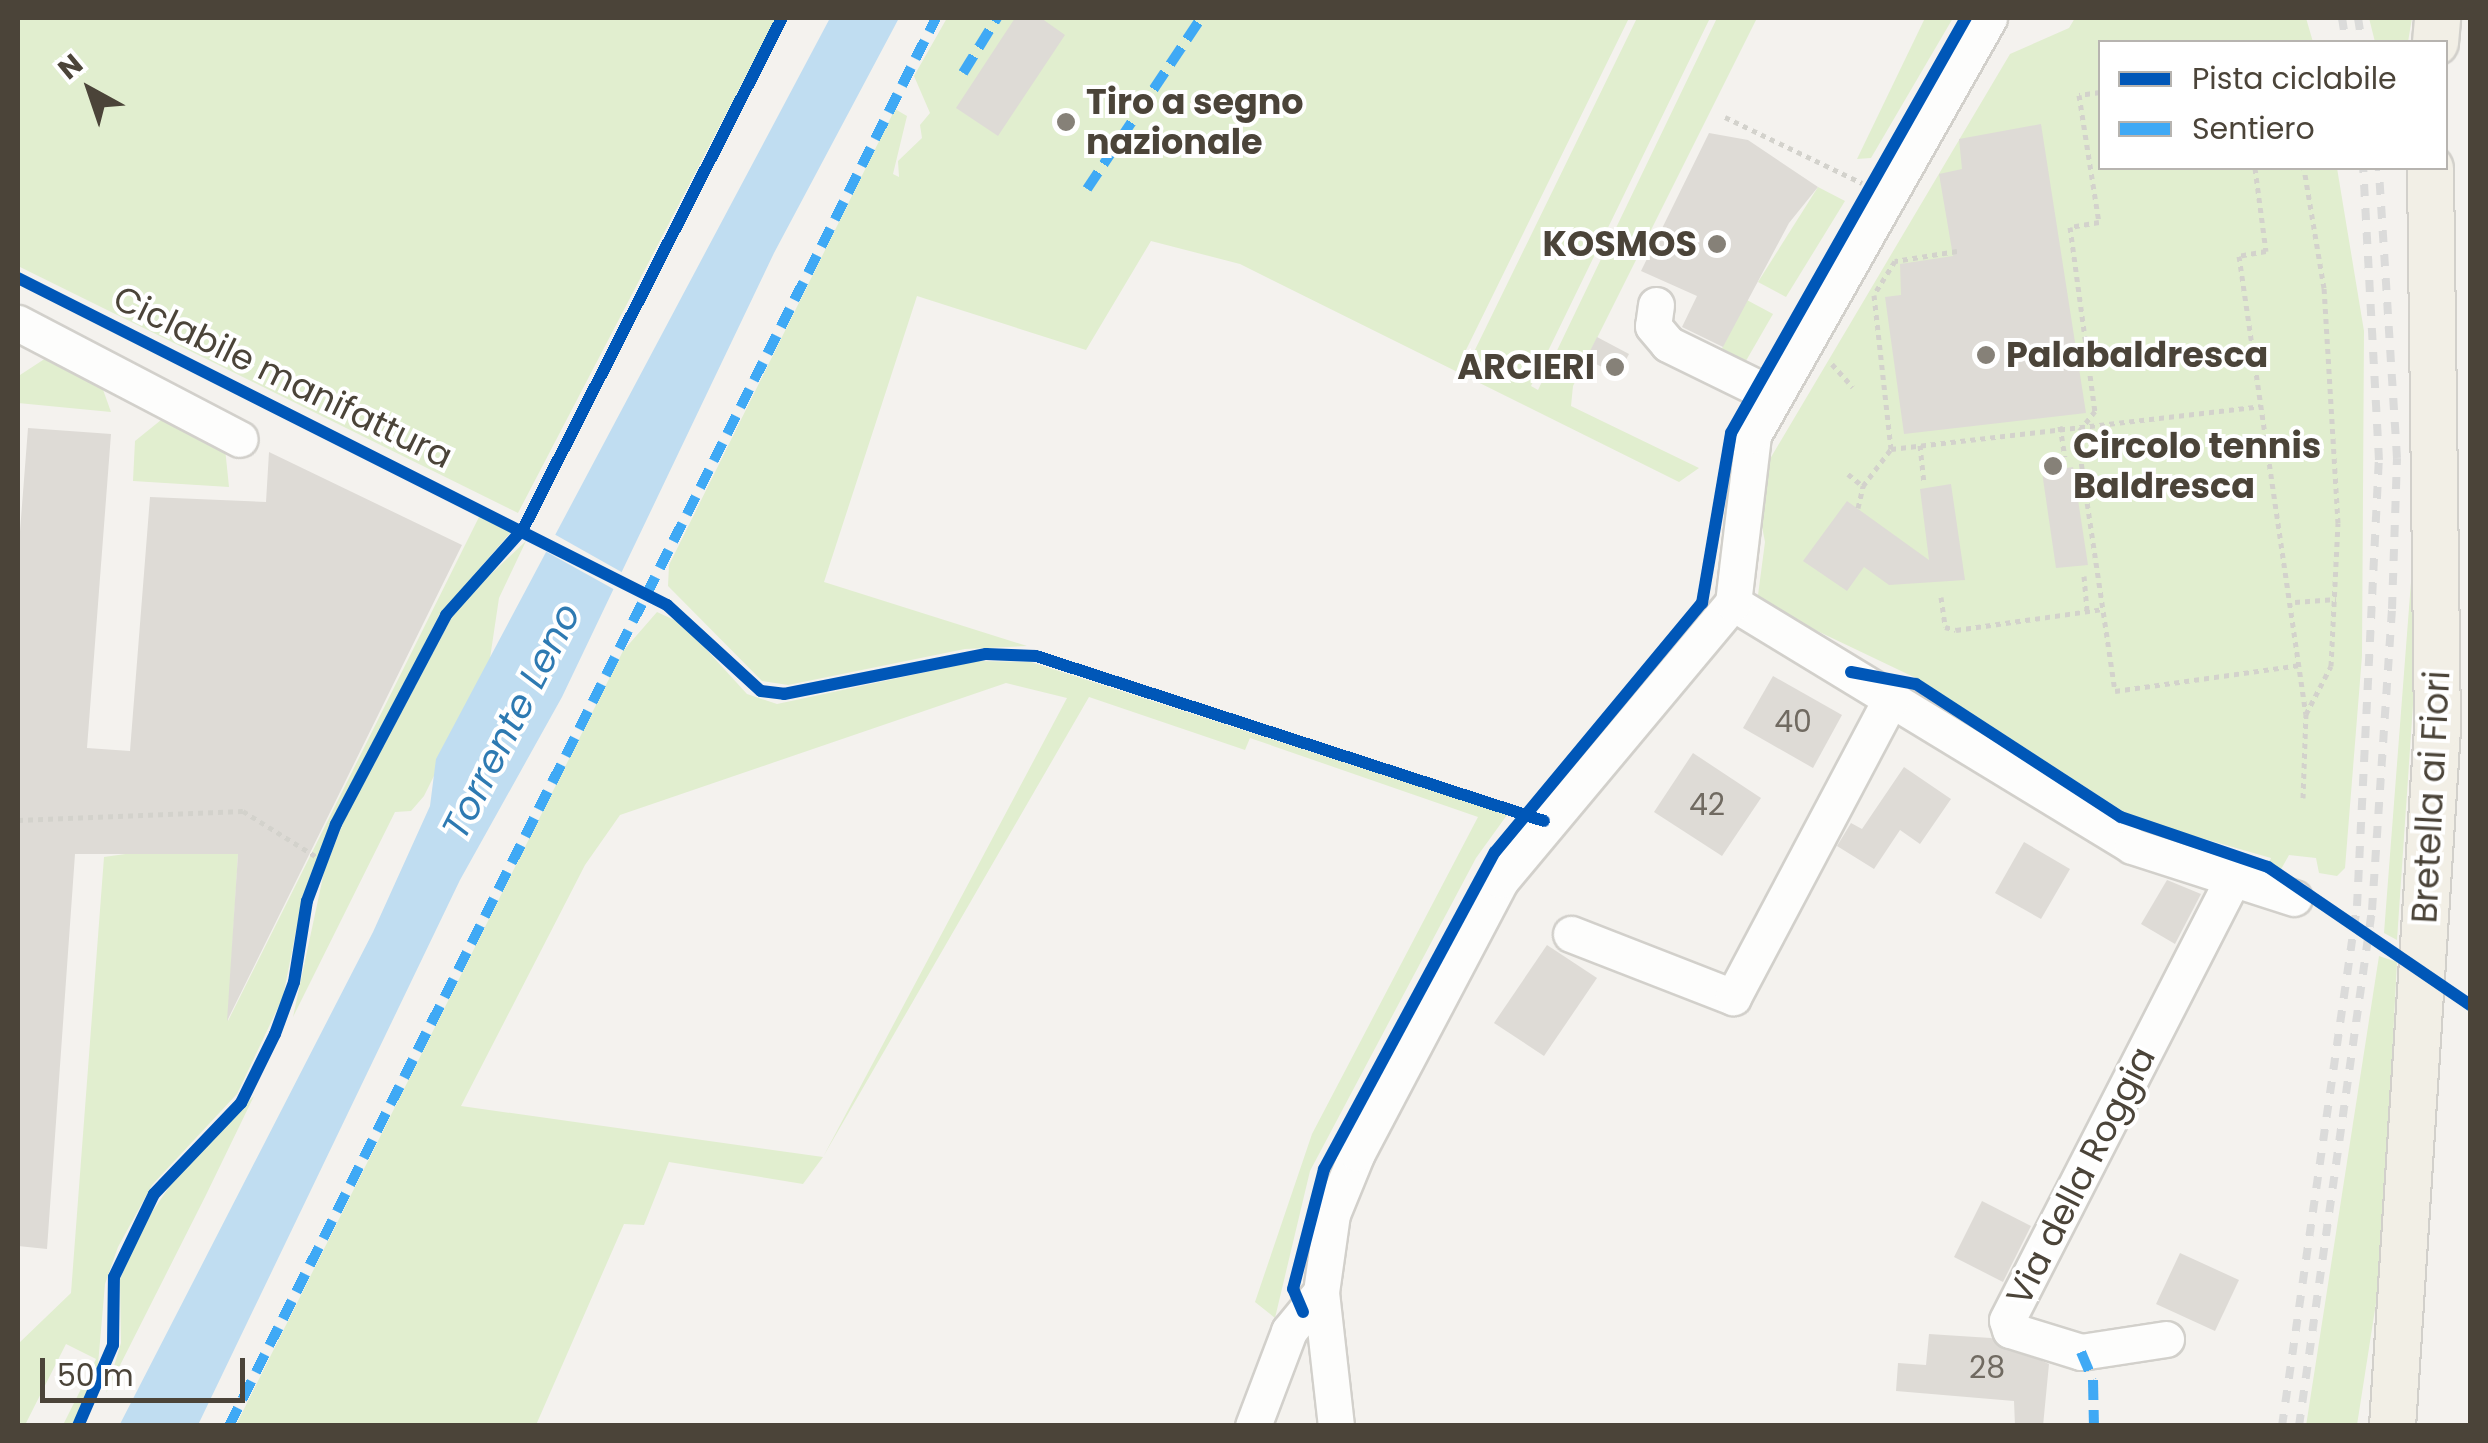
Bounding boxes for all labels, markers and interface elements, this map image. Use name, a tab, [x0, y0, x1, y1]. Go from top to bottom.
north arrow	[40, 40, 140, 140]
legend	[2098, 40, 2448, 170]
text: N	[50, 45, 91, 88]
text: Pista ciclabile	[2192, 57, 2397, 100]
place label: Tiro a segno nazionale	[1086, 81, 1304, 163]
text: Sentiero	[2192, 107, 2315, 150]
marker: Tiro a segno nazionale	[1055, 111, 1077, 133]
place label: KOSMOS	[1542, 223, 1697, 265]
marker: KOSMOS	[1706, 233, 1728, 255]
street label: Ciclabile manifattura	[107, 277, 459, 477]
place label: Palabaldresca	[2006, 334, 2268, 376]
marker: Palabaldresca	[1975, 344, 1997, 366]
place label: ARCIERI	[1457, 346, 1595, 388]
marker: ARCIERI	[1604, 356, 1626, 378]
place label: Circolo tennis Baldresca	[2073, 425, 2321, 507]
marker: Circolo tennis Baldresca	[2042, 455, 2064, 477]
water label: Torrente Leno	[432, 596, 590, 846]
street label: Bretella ai Fiori	[2403, 670, 2459, 924]
house number: 40	[1774, 704, 1812, 740]
house number: 42	[1689, 787, 1725, 823]
street label: Via della Roggia	[1998, 1040, 2164, 1312]
scale bar	[45, 1338, 250, 1400]
house number: 28	[1969, 1350, 2005, 1386]
text: 50 m	[57, 1354, 134, 1397]

